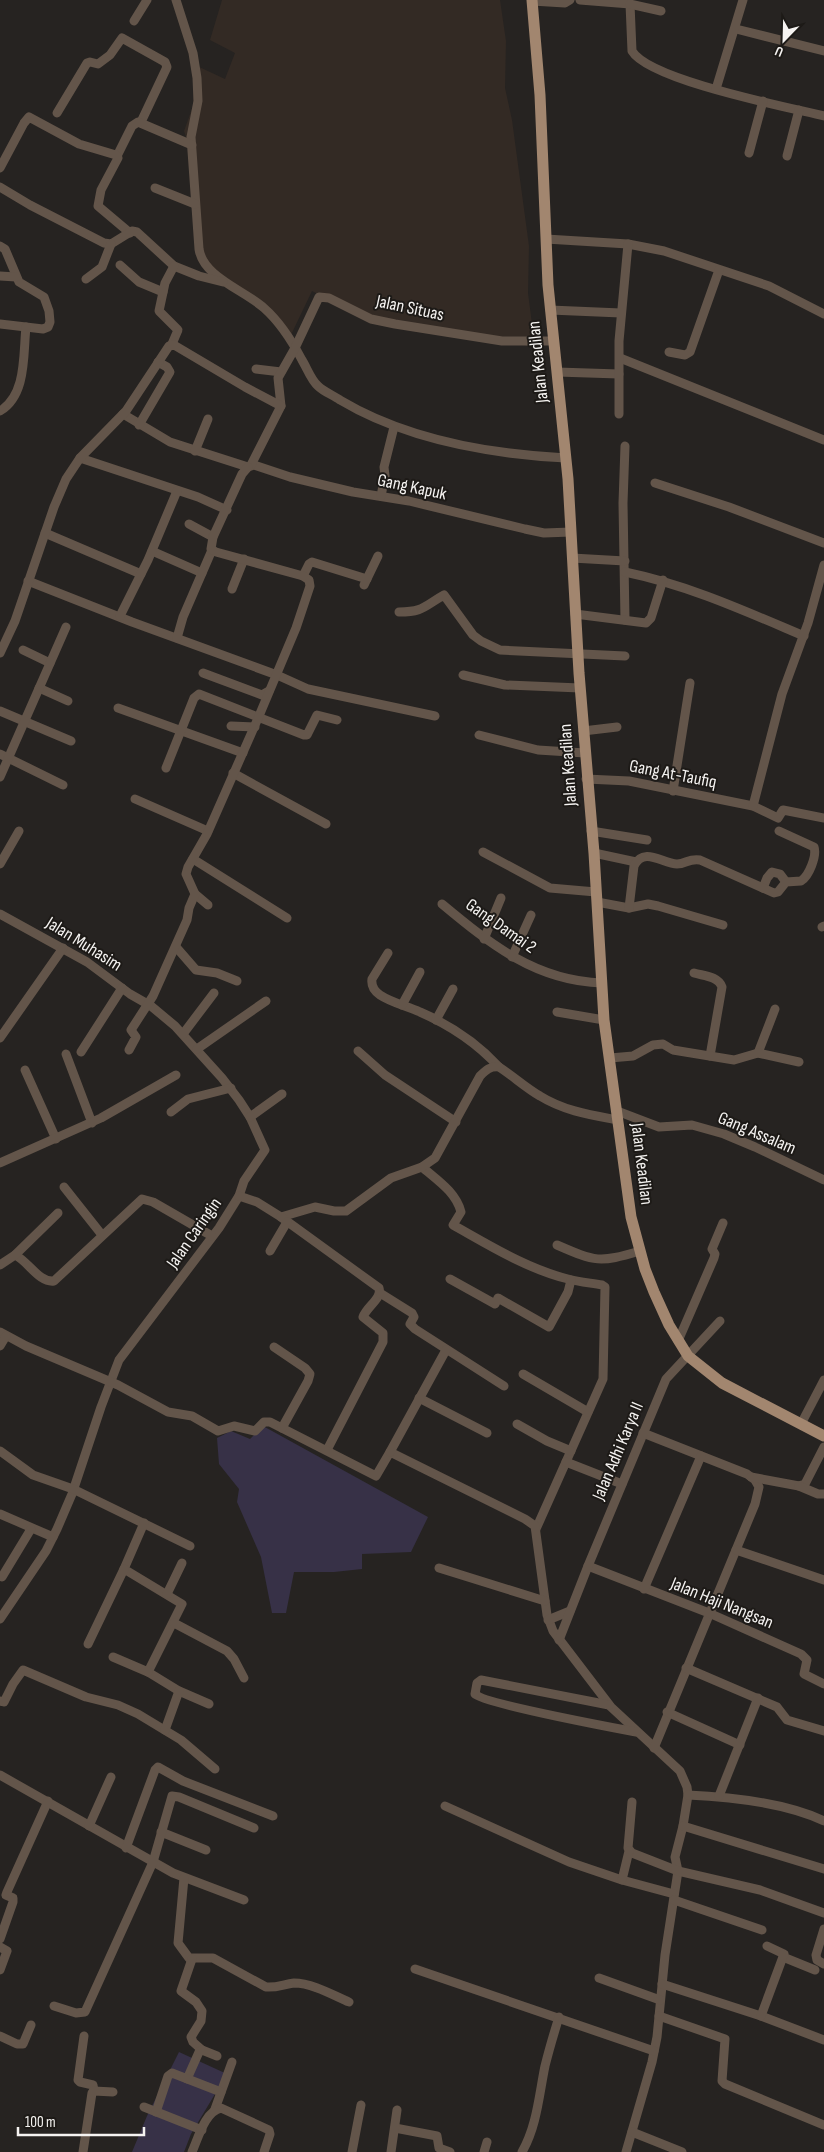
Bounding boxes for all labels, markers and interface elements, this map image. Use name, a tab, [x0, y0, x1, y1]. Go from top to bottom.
north arrow	[759, 15, 809, 65]
text: U	[772, 42, 786, 61]
street label: Jalan Situas	[373, 290, 446, 325]
street label: Jalan Keadilan	[523, 320, 553, 405]
street label: Gang Kapuk	[375, 469, 449, 505]
street label: Jalan Keadilan	[555, 723, 581, 808]
street label: Gang At-Taufiq	[628, 755, 718, 793]
street label: Gang Damai 2	[462, 894, 540, 958]
street label: Jalan Muhasim	[41, 912, 126, 976]
street label: Gang Assalam	[715, 1107, 799, 1159]
street label: Jalan Keadilan	[626, 1121, 657, 1206]
street label: Jalan Caringin	[162, 1194, 226, 1273]
street label: Jalan Adhi Karya II	[588, 1399, 648, 1504]
street label: Jalan Haji Nangsan	[667, 1572, 776, 1633]
scale bar	[18, 2104, 144, 2136]
text: 100 m	[25, 2113, 56, 2132]

